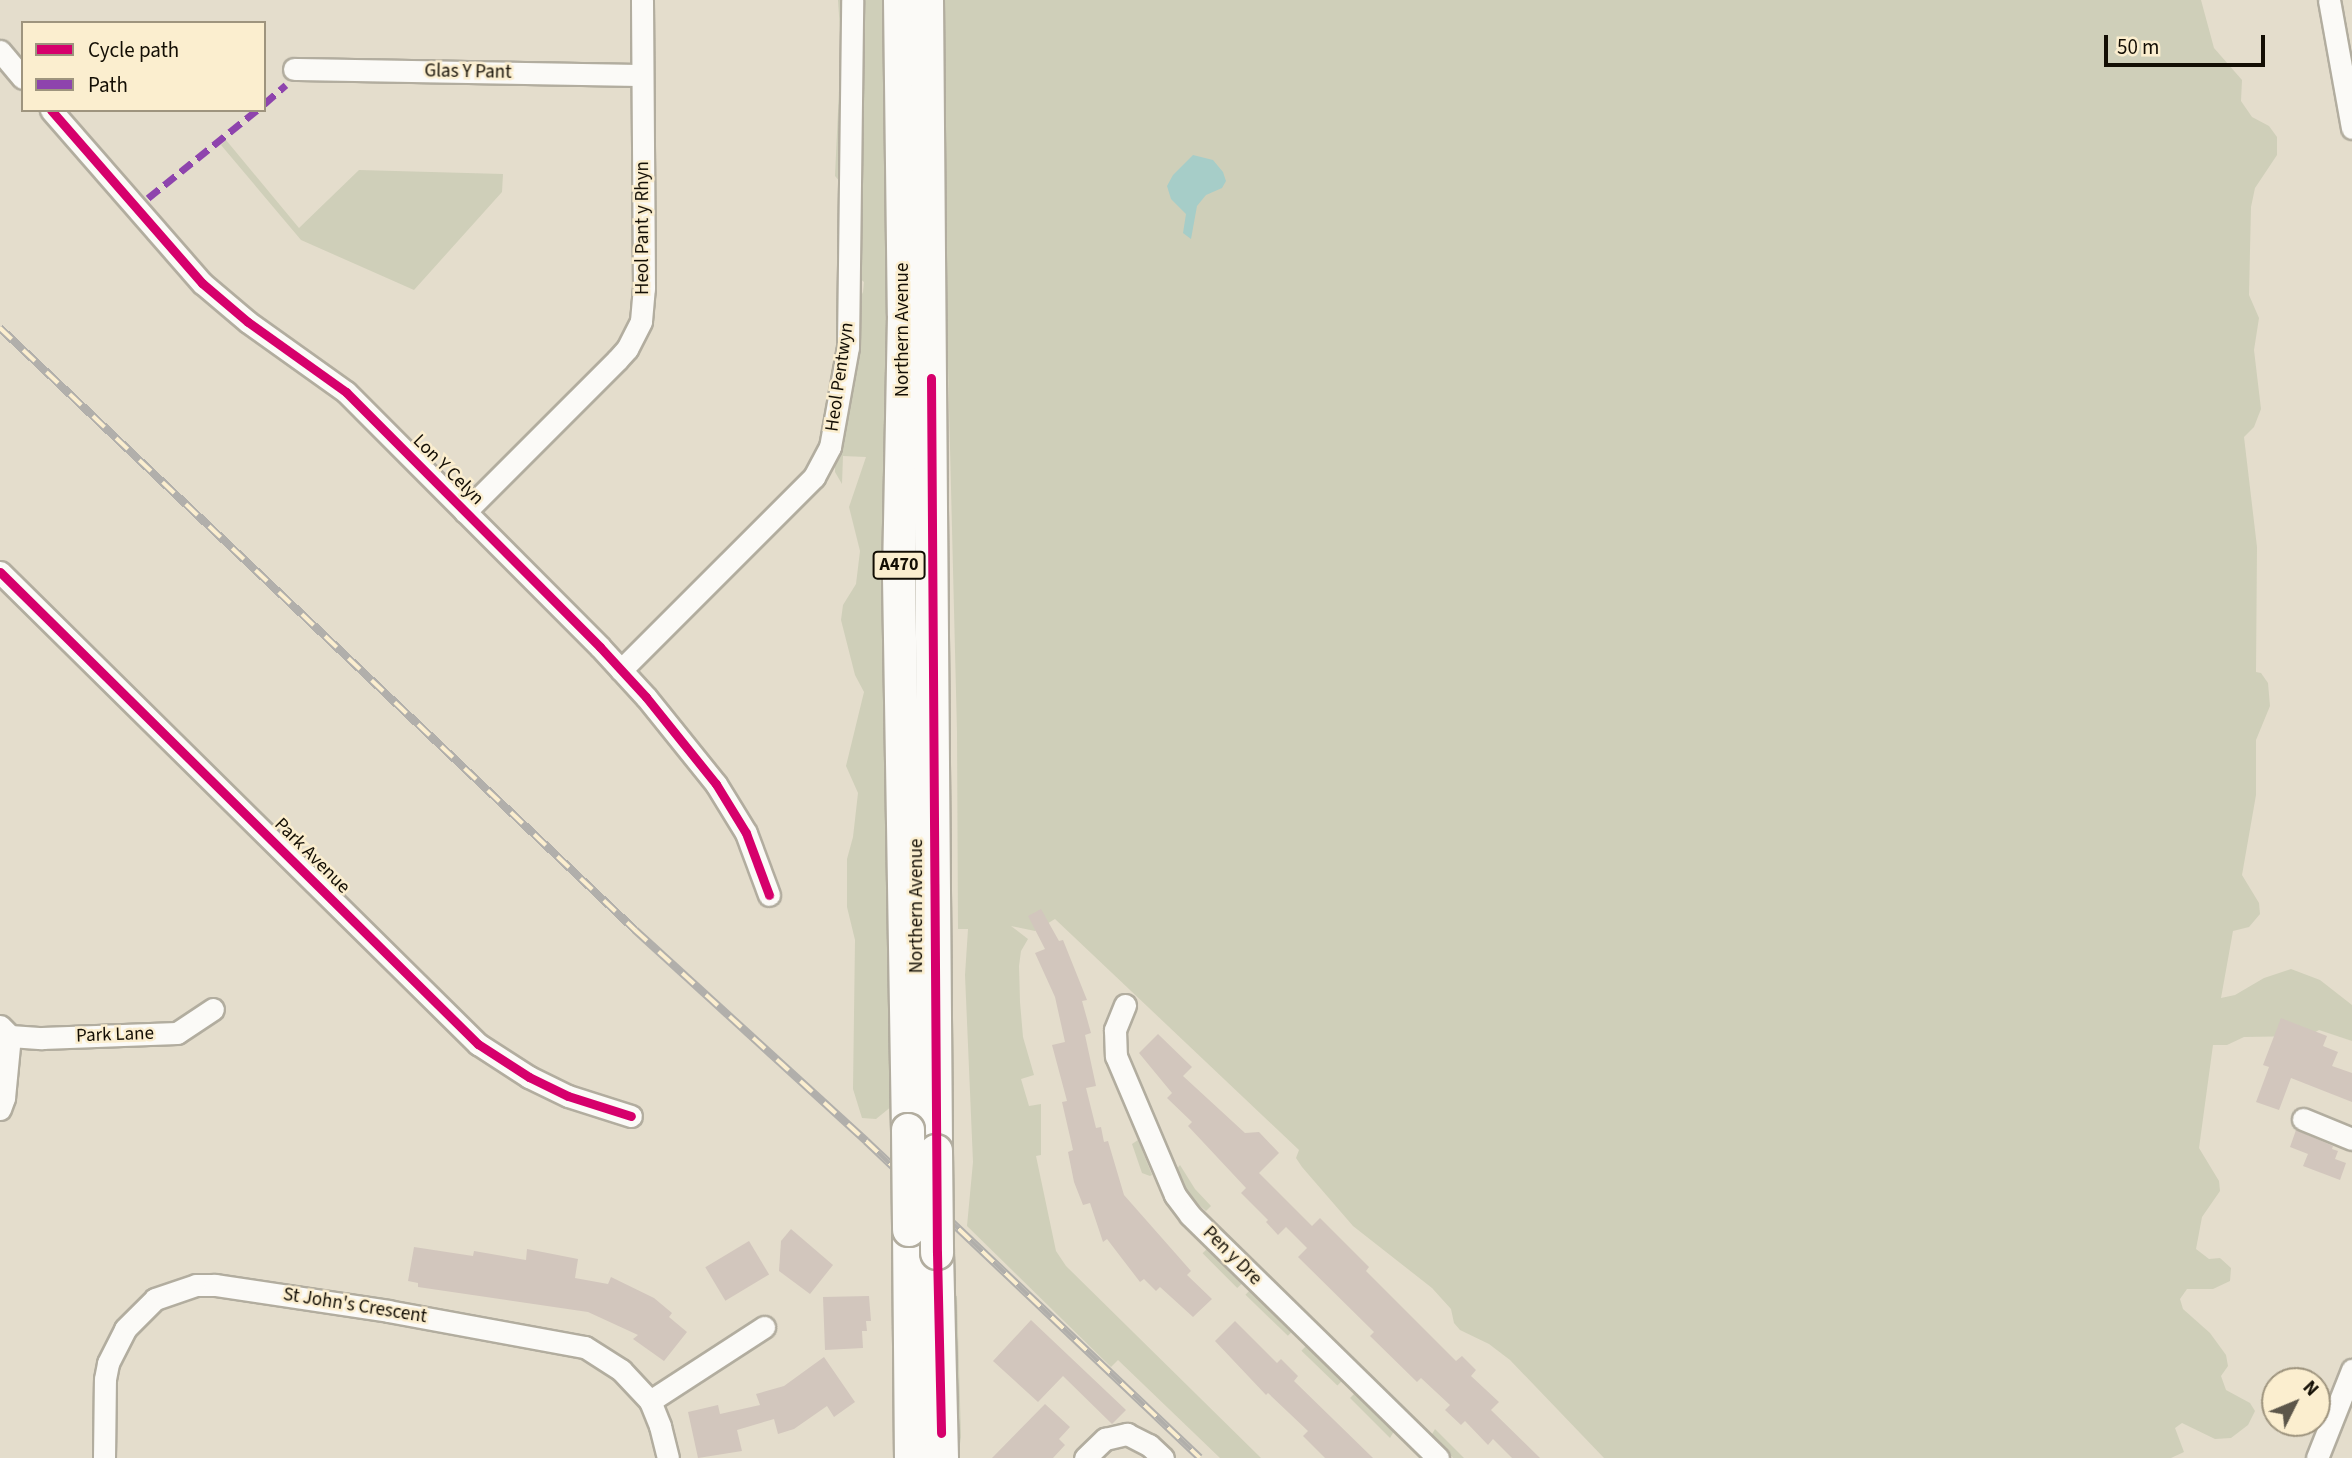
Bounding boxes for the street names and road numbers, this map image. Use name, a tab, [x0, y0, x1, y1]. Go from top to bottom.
street label: Glas Y Pant	[424, 60, 512, 84]
street label: Heol Pant y Rhyn	[632, 161, 654, 295]
street label: Northern Avenue	[892, 263, 914, 397]
street label: Heol Pentwyn	[821, 321, 859, 433]
street label: Lon Y Celyn	[408, 430, 488, 510]
road number: A470	[871, 550, 927, 580]
street label: Park Avenue	[269, 813, 355, 899]
street label: Northern Avenue	[906, 839, 928, 973]
street label: Park Lane	[76, 1022, 154, 1048]
street label: Pen y Dre	[1198, 1222, 1266, 1290]
street label: St John's Crescent	[281, 1283, 429, 1329]

